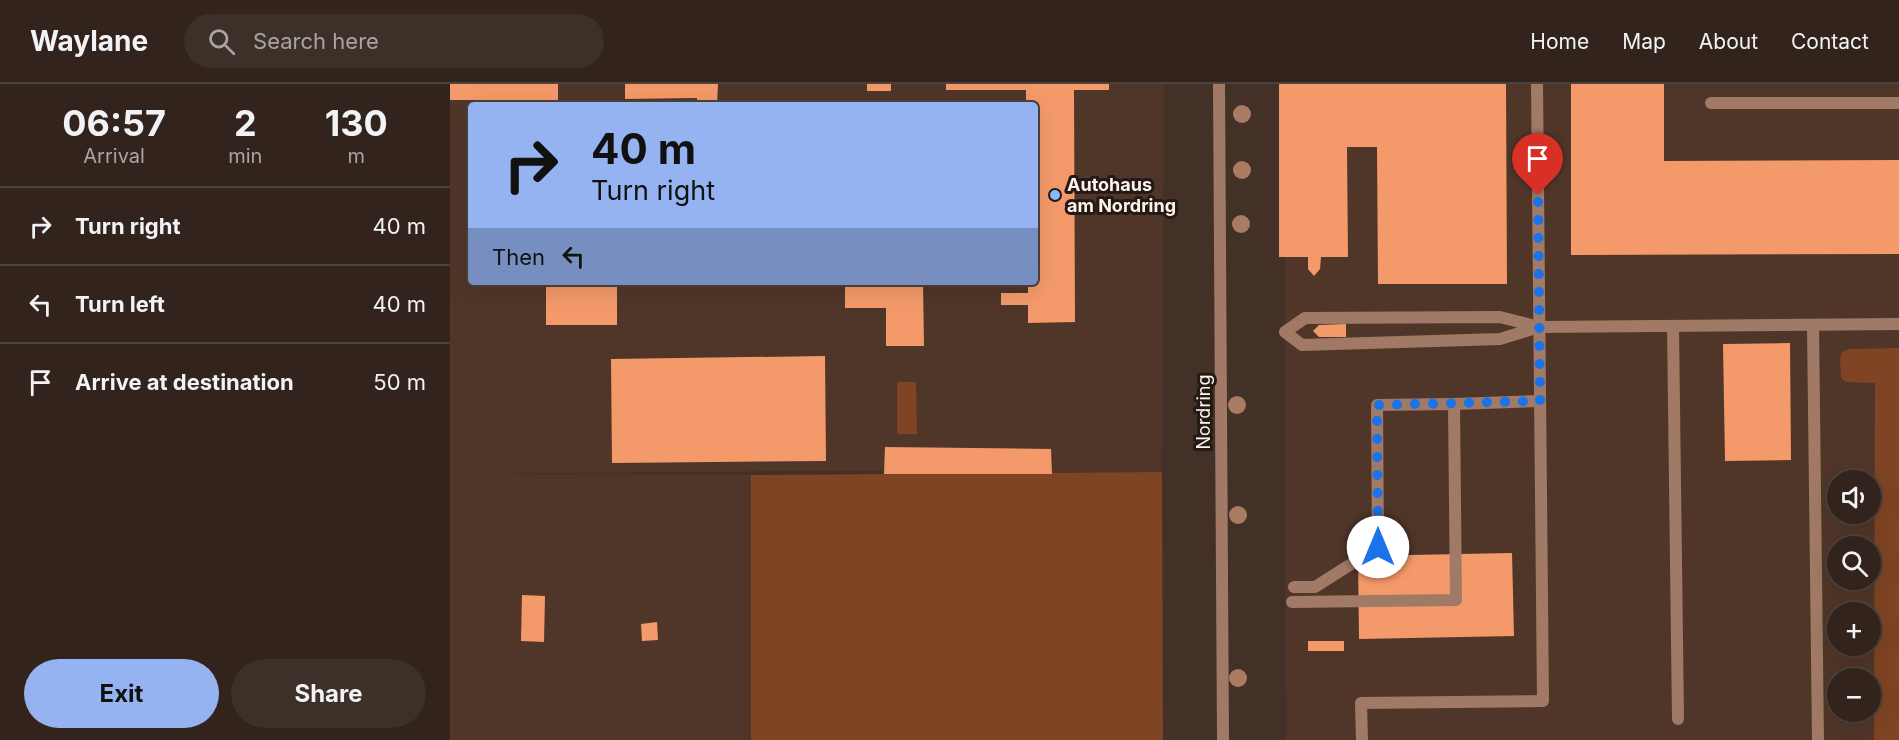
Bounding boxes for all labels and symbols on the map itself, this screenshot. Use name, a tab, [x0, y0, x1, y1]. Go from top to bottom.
pin	[1512, 133, 1563, 195]
place label: Autohaus am Nordring	[1067, 174, 1176, 216]
marker: Autohaus am Nordring	[1048, 188, 1062, 202]
street label: Nordring	[1193, 375, 1214, 449]
position arrow	[1346, 515, 1410, 579]

